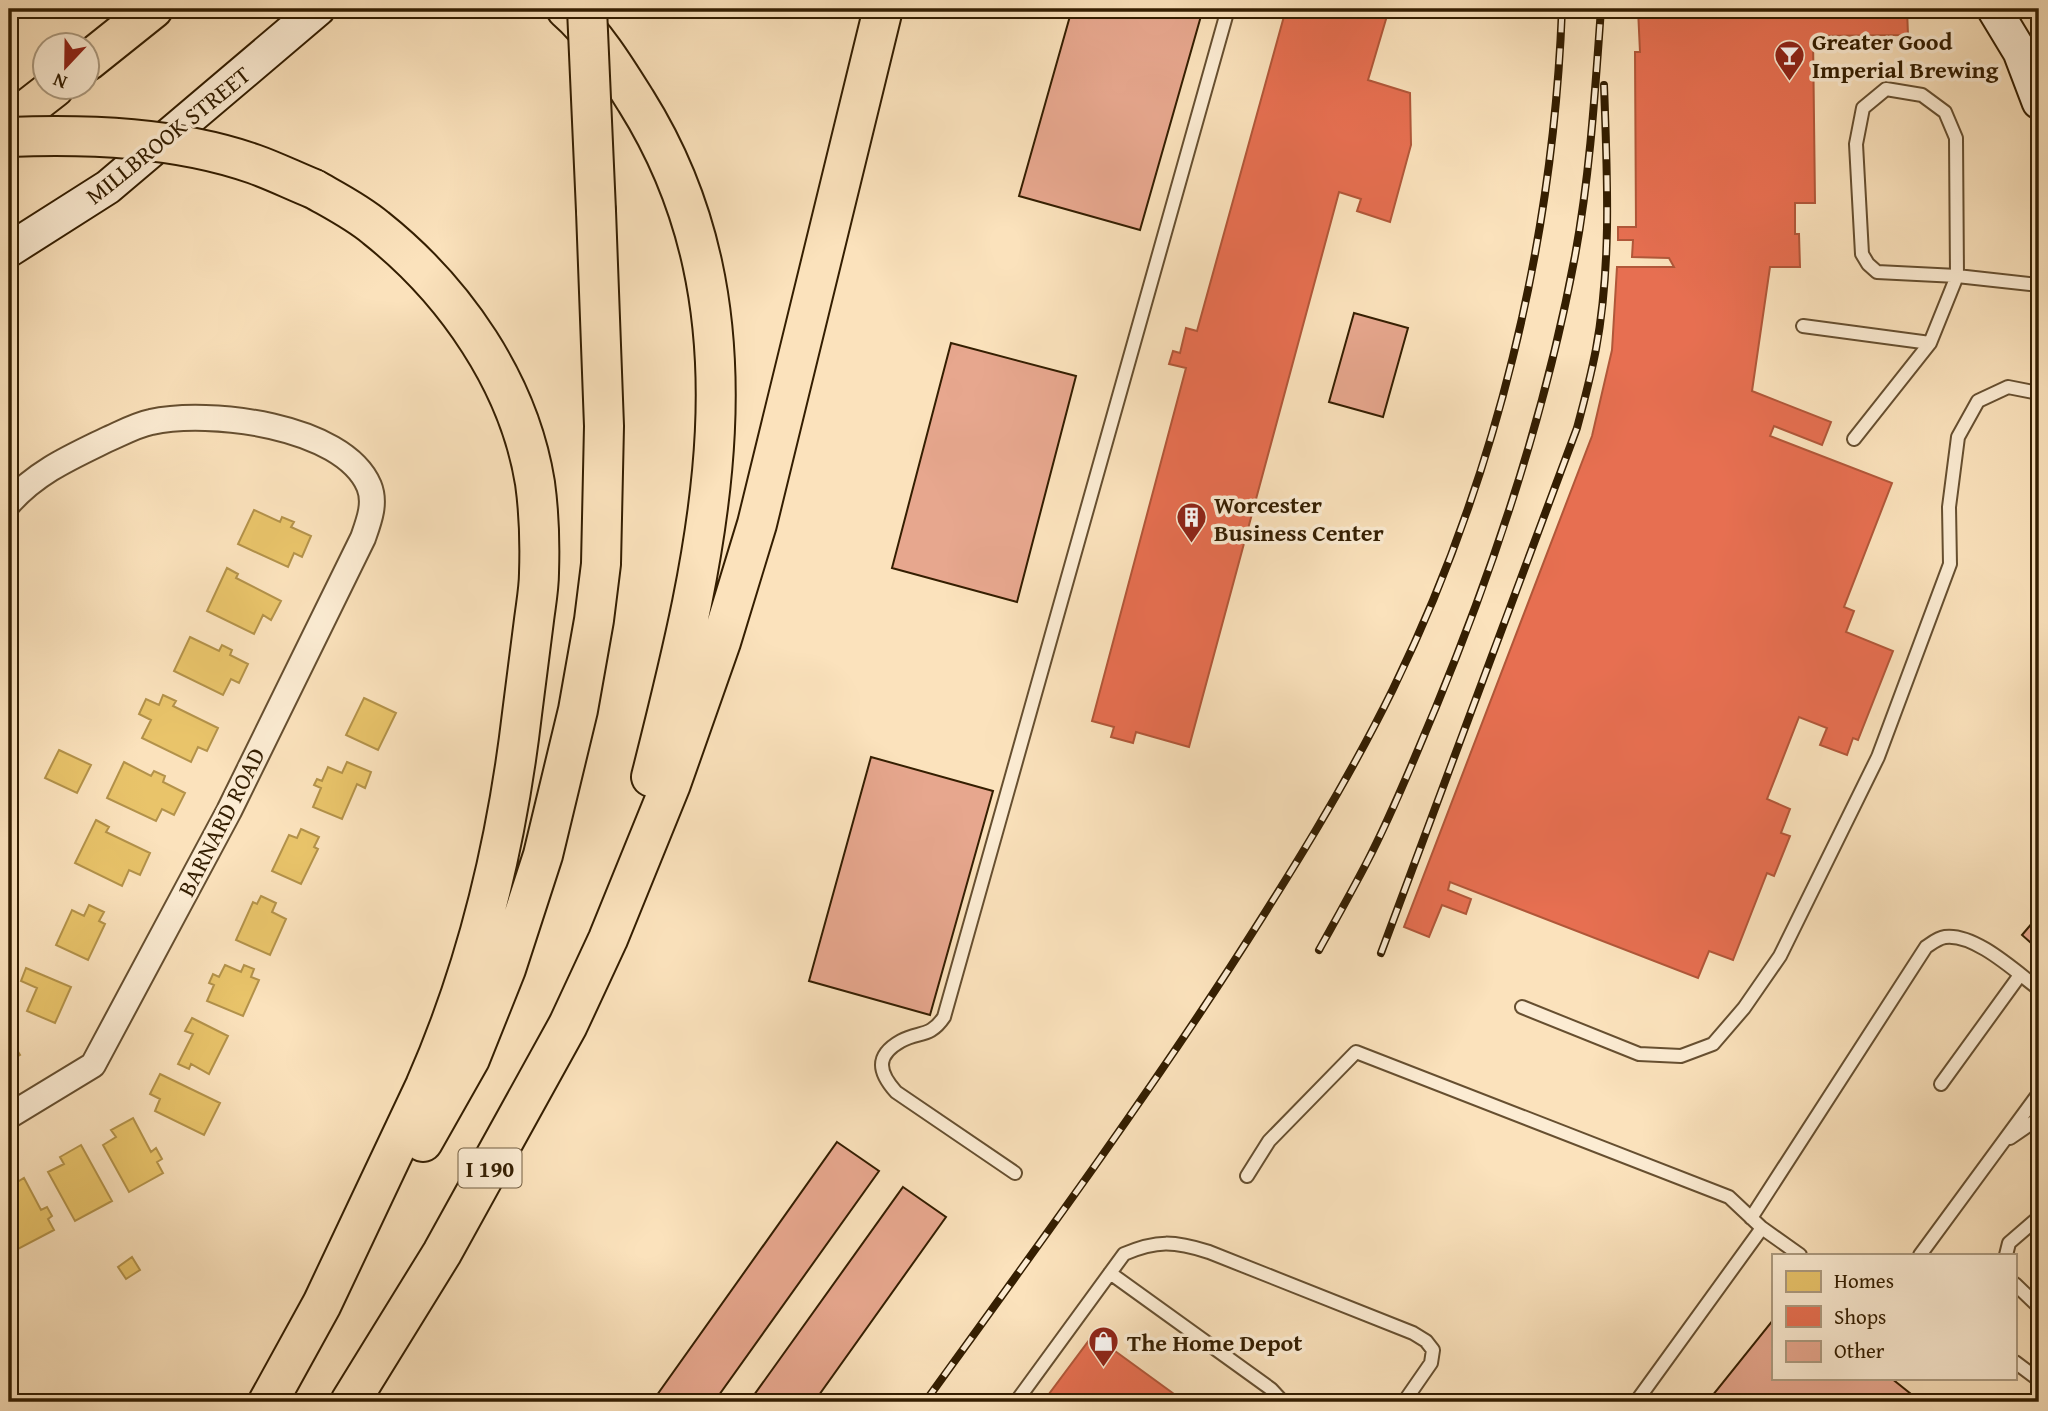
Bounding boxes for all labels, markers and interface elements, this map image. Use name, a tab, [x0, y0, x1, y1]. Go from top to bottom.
place label: Greater Good Imperial Brewing	[1812, 24, 1999, 87]
north arrow	[32, 32, 102, 102]
bar icon: Greater Good Imperial Brewing	[1772, 38, 1806, 82]
street label: MILLBROOK STREET	[78, 57, 258, 213]
text: N	[48, 66, 71, 97]
place label: Worcester Business Center	[1214, 487, 1384, 550]
building icon: Worcester Business Center	[1174, 501, 1208, 545]
street label: BARNARD ROAD	[168, 742, 274, 902]
road number: I 190	[458, 1148, 522, 1188]
legend	[1772, 1254, 2016, 1380]
text: Homes	[1834, 1265, 1894, 1296]
text: Shops	[1834, 1301, 1886, 1332]
shop icon: The Home Depot	[1087, 1325, 1121, 1369]
place label: The Home Depot	[1127, 1325, 1302, 1360]
text: Other	[1834, 1335, 1885, 1366]

